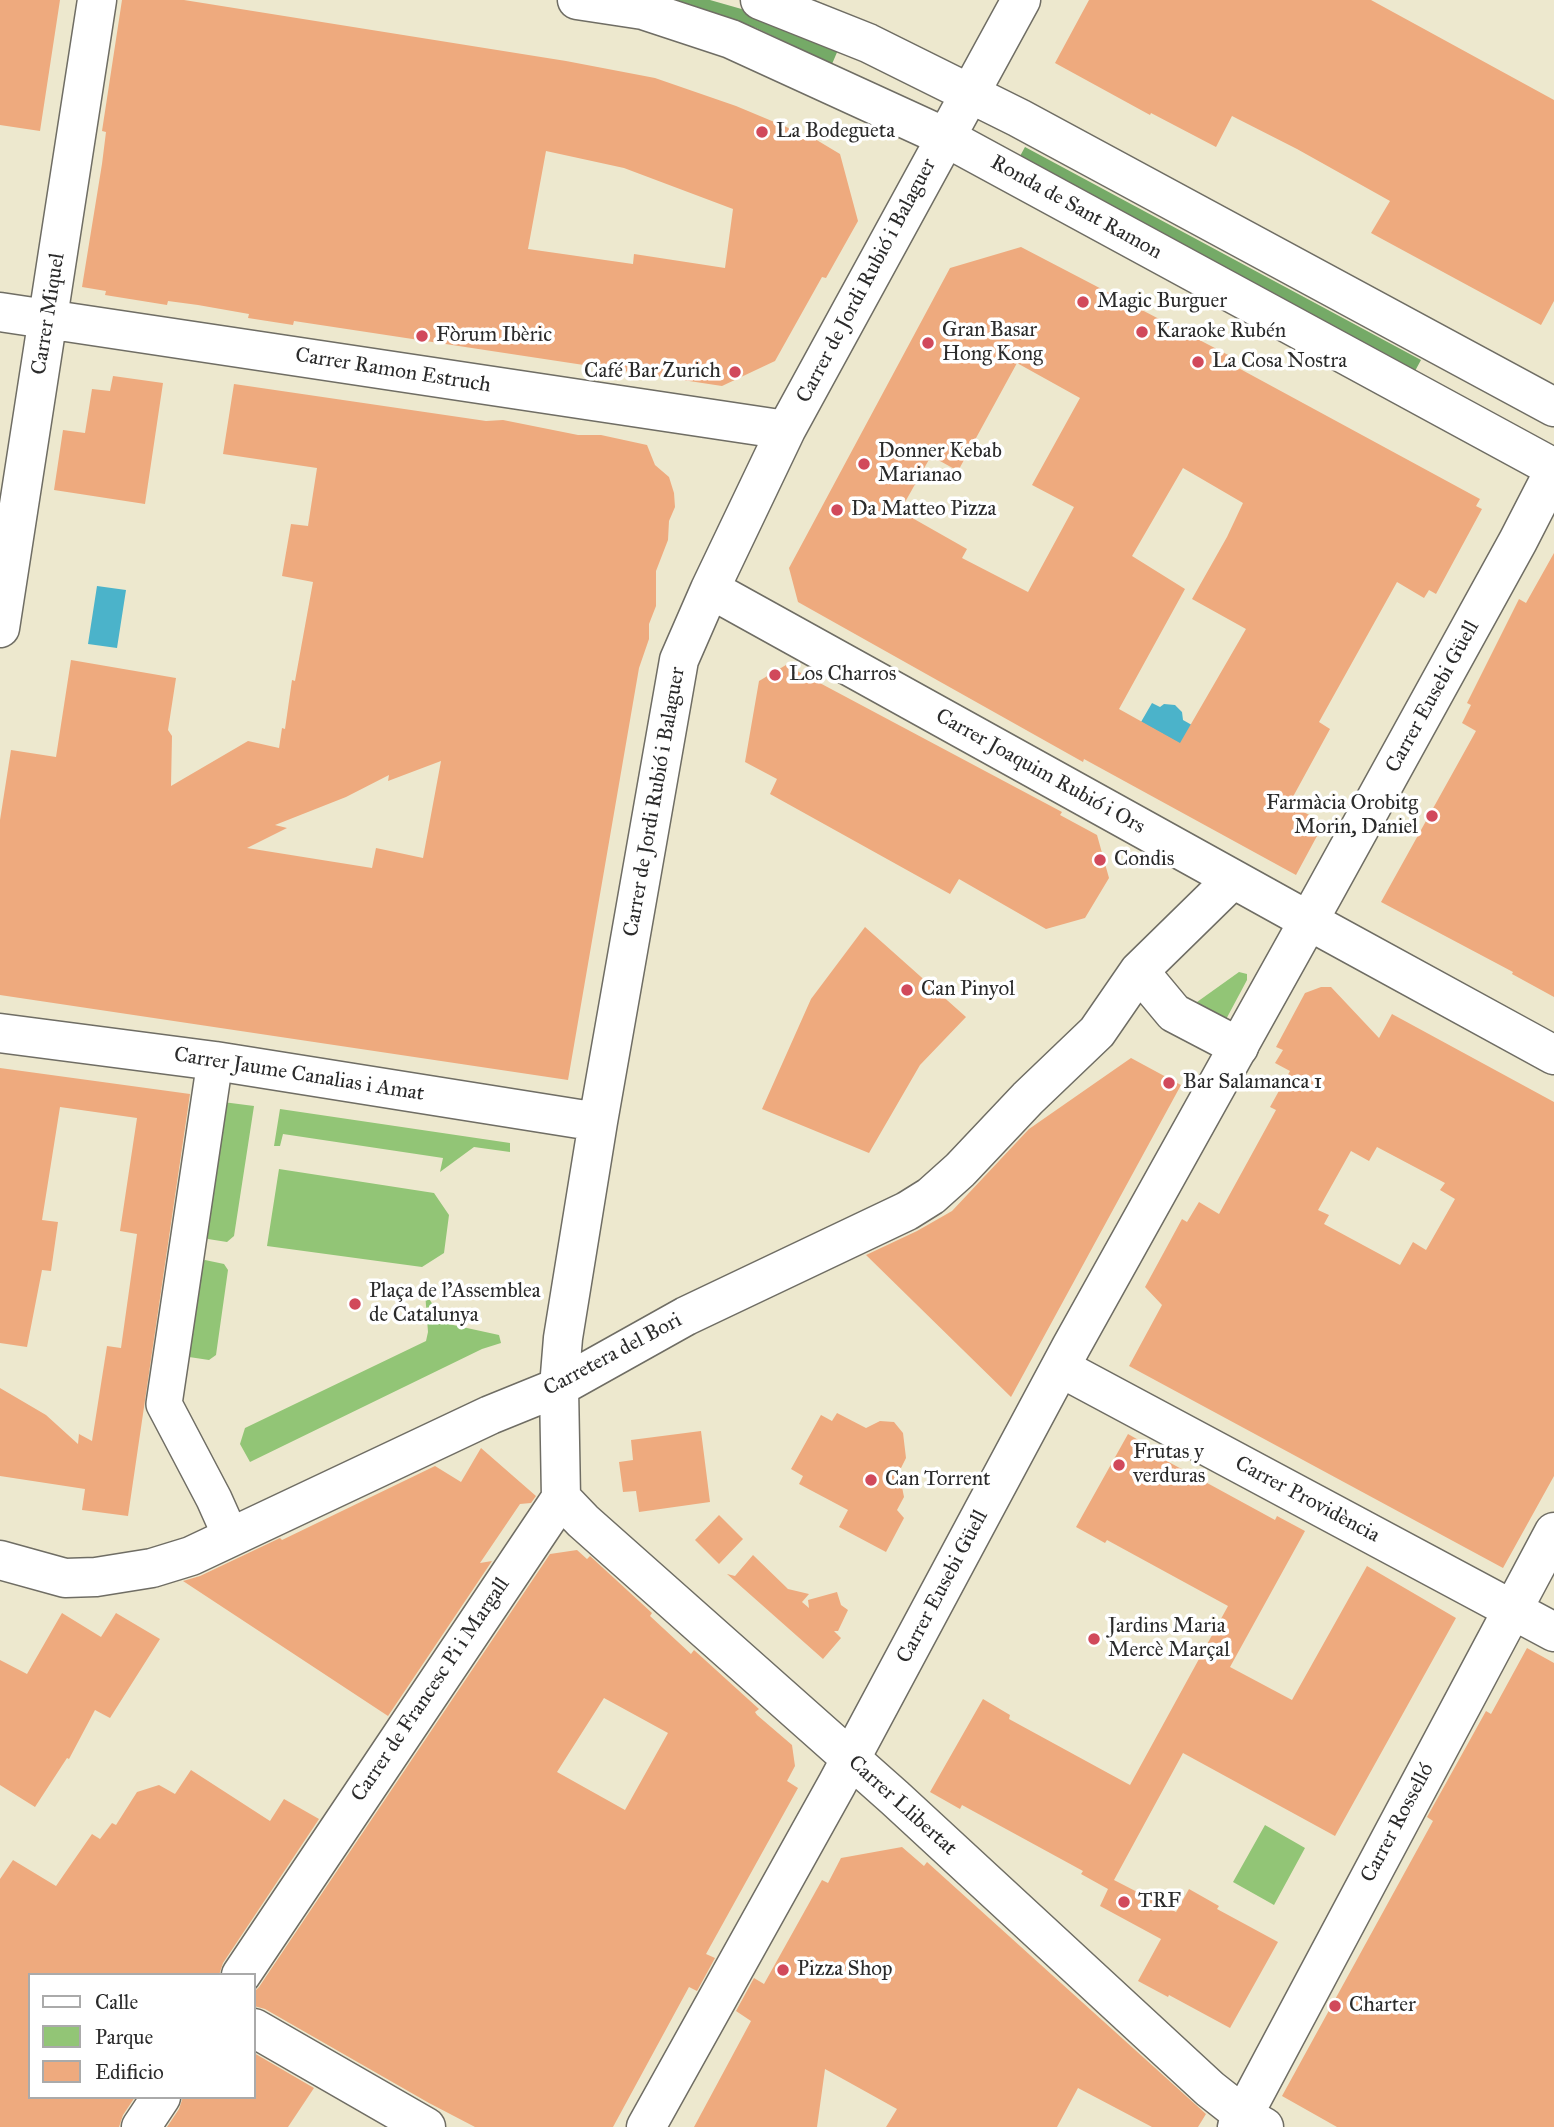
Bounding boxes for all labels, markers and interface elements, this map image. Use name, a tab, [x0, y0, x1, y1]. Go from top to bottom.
place label: La Bodegueta	[776, 119, 895, 145]
marker: La Bodegueta	[754, 124, 770, 140]
street label: Ronda de Sant Ramon	[986, 150, 1166, 266]
street label: Carrer de Jordi Rubió i Balaguer	[792, 154, 942, 408]
street label: Carrer Miquel	[27, 251, 71, 377]
place label: Magic Burguer	[1097, 289, 1227, 315]
marker: Magic Burguer	[1075, 294, 1091, 310]
place label: Gran Basar Hong Kong	[942, 318, 1043, 368]
place label: Karaoke Rubén	[1156, 319, 1286, 345]
place label: Fòrum Ibèric	[436, 323, 552, 349]
marker: Karaoke Rubén	[1134, 324, 1150, 340]
marker: Fòrum Ibèric	[414, 328, 430, 344]
marker: Gran Basar Hong Kong	[920, 335, 936, 351]
street label: Carrer Ramon Estruch	[293, 343, 493, 399]
place label: La Cosa Nostra	[1212, 349, 1347, 375]
marker: La Cosa Nostra	[1190, 354, 1206, 370]
place label: Café Bar Zurich	[584, 359, 721, 385]
marker: Café Bar Zurich	[727, 364, 743, 380]
place label: Donner Kebab Marianao	[878, 439, 1002, 489]
marker: Donner Kebab Marianao	[856, 456, 872, 472]
place label: Da Matteo Pizza	[851, 497, 996, 523]
marker: Da Matteo Pizza	[829, 502, 845, 518]
street label: Carrer Eusebi Güell	[1381, 617, 1485, 777]
place label: Los Charros	[789, 662, 896, 688]
street label: Carrer de Jordi Rubió i Balaguer	[619, 665, 691, 939]
marker: Los Charros	[767, 667, 783, 683]
street label: Carrer Joaquim Rubió i Ors	[931, 704, 1149, 840]
place label: Farmàcia Orobitg Morin, Daniel	[1266, 791, 1418, 841]
marker: Farmàcia Orobitg Morin, Daniel	[1424, 808, 1440, 824]
place label: Condis	[1114, 847, 1174, 873]
marker: Condis	[1092, 852, 1108, 868]
place label: Can Pinyol	[921, 977, 1015, 1003]
marker: Can Pinyol	[899, 982, 915, 998]
street label: Carrer Jaume Canalias i Amat	[172, 1043, 426, 1107]
place label: Bar Salamanca 1	[1183, 1070, 1322, 1096]
marker: Bar Salamanca 1	[1161, 1075, 1177, 1091]
place label: Plaça de l'Assemblea de Catalunya	[369, 1279, 541, 1329]
marker: Plaça de l'Assemblea de Catalunya	[347, 1296, 363, 1312]
street label: Carretera del Bori	[540, 1308, 686, 1402]
place label: Frutas y verduras	[1133, 1440, 1205, 1490]
street label: Carrer Providència	[1230, 1451, 1384, 1549]
marker: Frutas y verduras	[1111, 1457, 1127, 1473]
place label: Can Torrent	[885, 1467, 990, 1493]
marker: Can Torrent	[863, 1472, 879, 1488]
street label: Carrer Eusebi Güell	[892, 1506, 994, 1668]
street label: Carrer de Francesc Pi i Margall	[347, 1573, 515, 1807]
place label: Jardins Maria Mercè Marçal	[1108, 1614, 1230, 1664]
marker: Jardins Maria Mercè Marçal	[1086, 1631, 1102, 1647]
street label: Carrer Llibertat	[842, 1751, 962, 1861]
street label: Carrer Rosselló	[1356, 1759, 1440, 1887]
place label: TRF	[1138, 1889, 1181, 1915]
marker: TRF	[1116, 1894, 1132, 1910]
place label: Pizza Shop	[797, 1957, 893, 1983]
marker: Pizza Shop	[775, 1962, 791, 1978]
legend	[28, 1973, 256, 2099]
text: Calle	[95, 1989, 138, 2015]
place label: Charter	[1349, 1993, 1416, 2019]
marker: Charter	[1327, 1998, 1343, 2014]
text: Parque	[95, 2024, 153, 2050]
text: Edificio	[95, 2059, 164, 2085]

